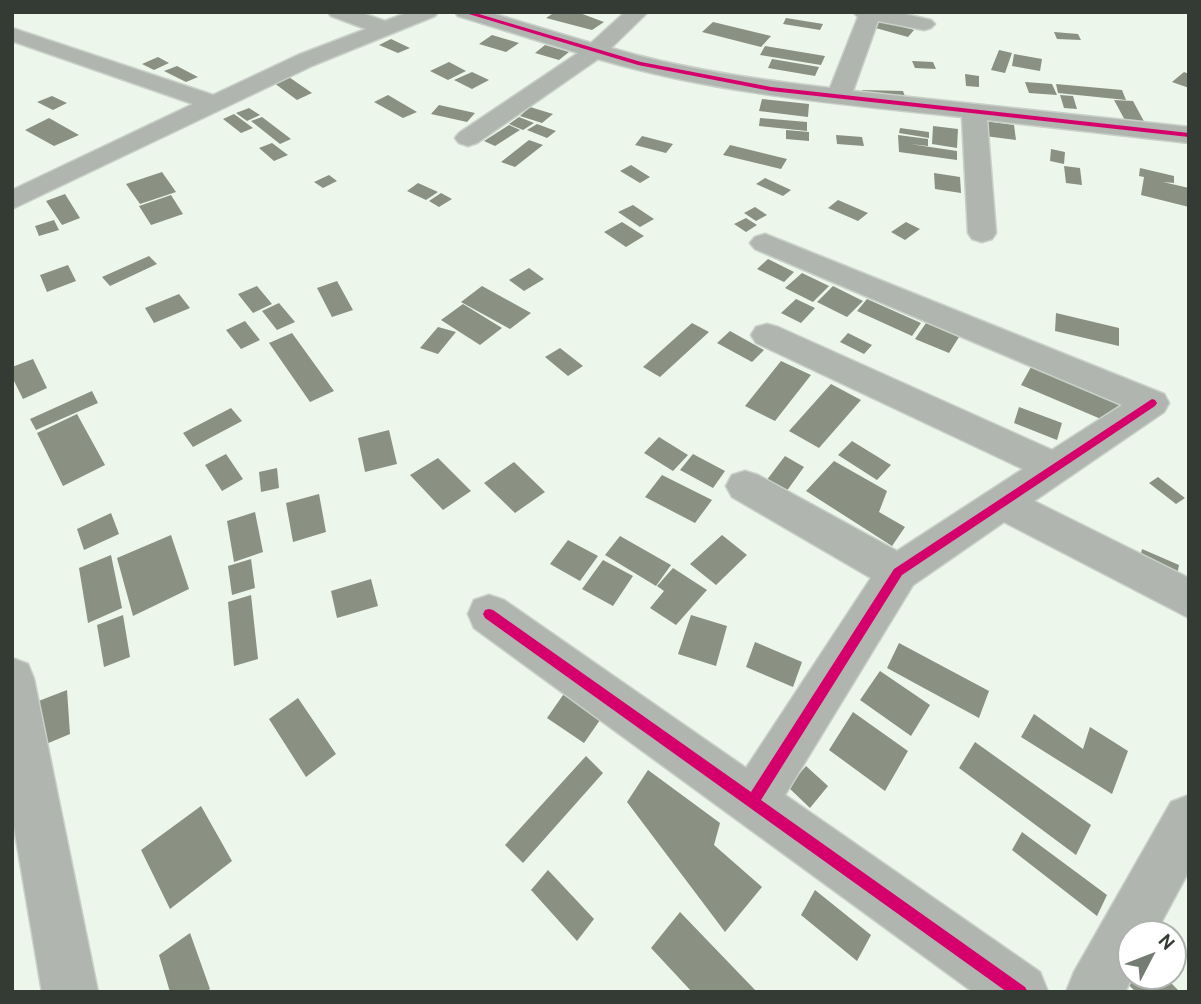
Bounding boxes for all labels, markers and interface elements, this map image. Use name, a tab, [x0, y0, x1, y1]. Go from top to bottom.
north arrow	[1117, 920, 1187, 990]
text: N	[1153, 929, 1180, 955]

